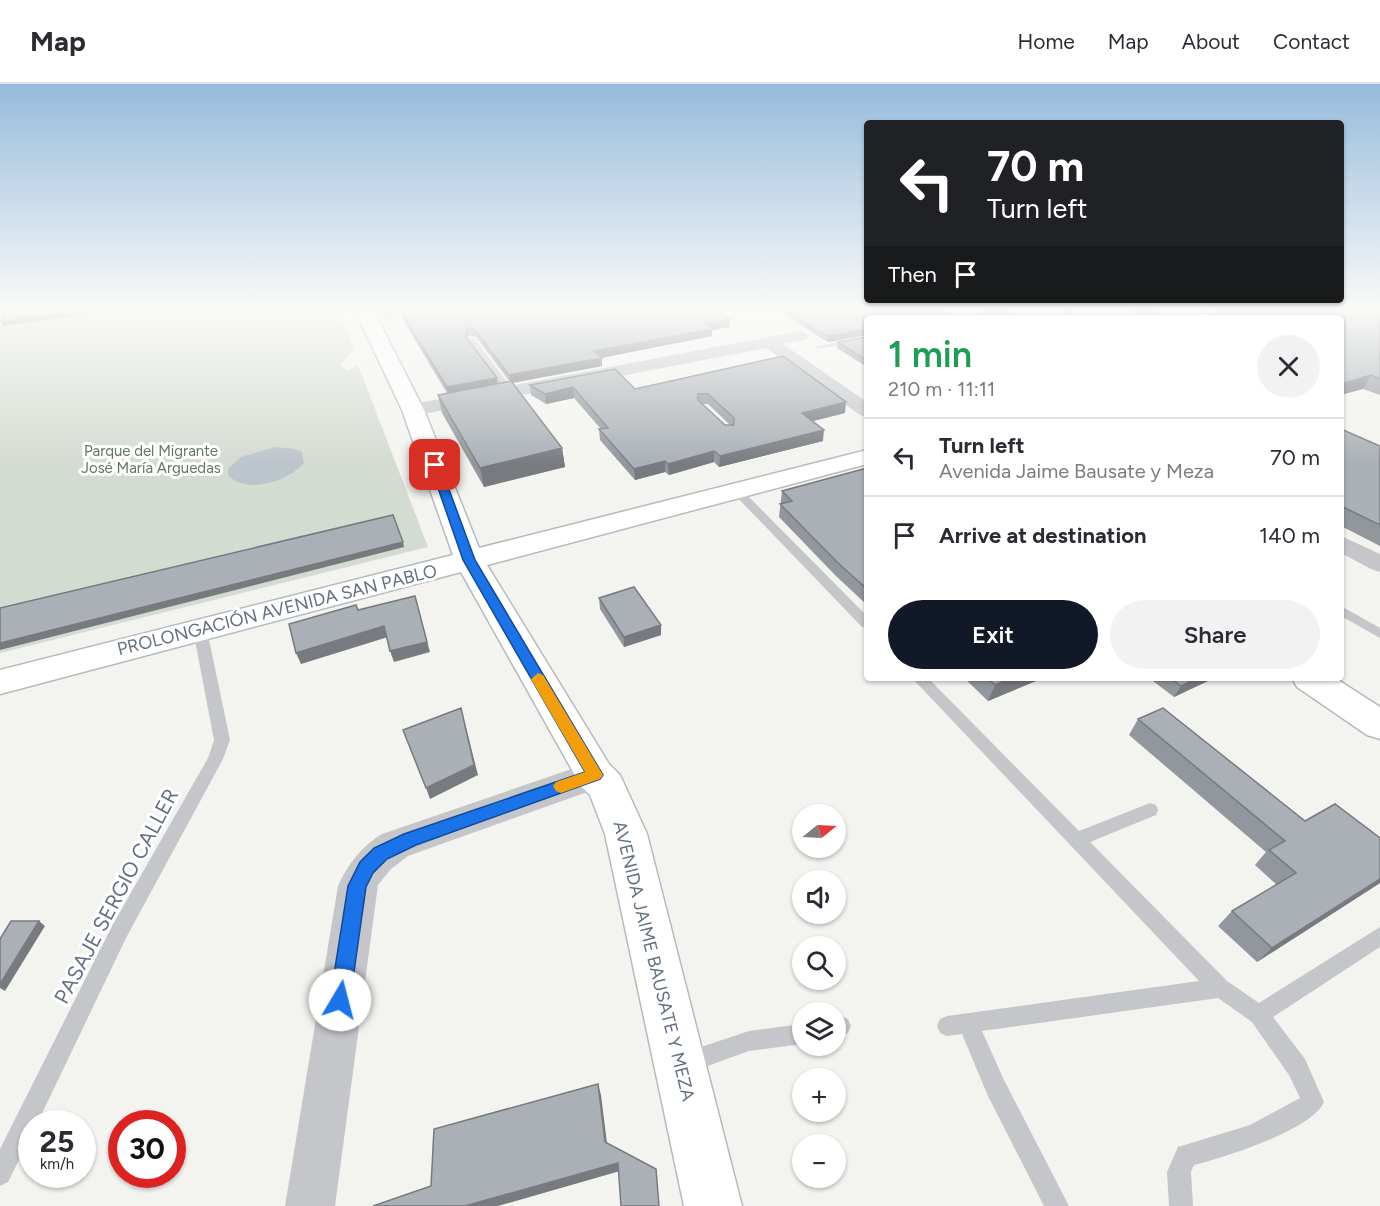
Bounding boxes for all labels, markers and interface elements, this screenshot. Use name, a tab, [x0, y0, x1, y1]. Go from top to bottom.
text: Map	[30, 24, 86, 58]
text: Home	[1018, 29, 1075, 54]
text: Map	[1108, 29, 1149, 54]
text: About	[1182, 29, 1240, 54]
text: Contact	[1273, 29, 1350, 54]
text: 70 m	[987, 141, 1084, 192]
icon: left	[888, 144, 966, 222]
text: Turn left	[987, 192, 1087, 225]
icon: arrive	[949, 258, 982, 291]
text: Then	[888, 261, 937, 288]
text: 1 min	[888, 333, 972, 376]
button: close	[1257, 335, 1320, 398]
text: 210 m · 11:11	[888, 377, 995, 401]
text: Turn left	[939, 432, 1025, 459]
pin	[409, 439, 460, 490]
icon: left	[888, 441, 921, 474]
park label: Parque del Migrante José María Arguedas	[81, 442, 221, 477]
text: 70 m	[1270, 444, 1320, 471]
icon: arrive	[418, 448, 451, 481]
text: Avenida Jaime Bausate y Meza	[939, 459, 1214, 483]
icon: arrive	[888, 519, 921, 552]
text: Arrive at destination	[939, 522, 1147, 549]
text: 140 m	[1259, 522, 1320, 549]
street label: PROLONGACIÓN AVENIDA SAN PABLO	[115, 560, 439, 660]
button: Exit	[888, 600, 1098, 669]
button: Share	[1110, 600, 1320, 669]
street label: PASAJE SERGIO CALLER	[49, 784, 183, 1008]
north arrow	[792, 804, 846, 858]
map controls	[792, 804, 846, 1188]
street label: AVENIDA JAIME BAUSATE Y MEZA	[609, 819, 699, 1103]
button: sound	[792, 870, 846, 924]
button: search	[792, 936, 846, 990]
position arrow	[308, 968, 372, 1032]
button: layers	[792, 1002, 846, 1056]
button: +	[792, 1068, 846, 1122]
speed limit sign: 30	[108, 1110, 186, 1188]
text: 25	[40, 1123, 74, 1160]
button: −	[792, 1134, 846, 1188]
text: km/h	[40, 1155, 74, 1173]

